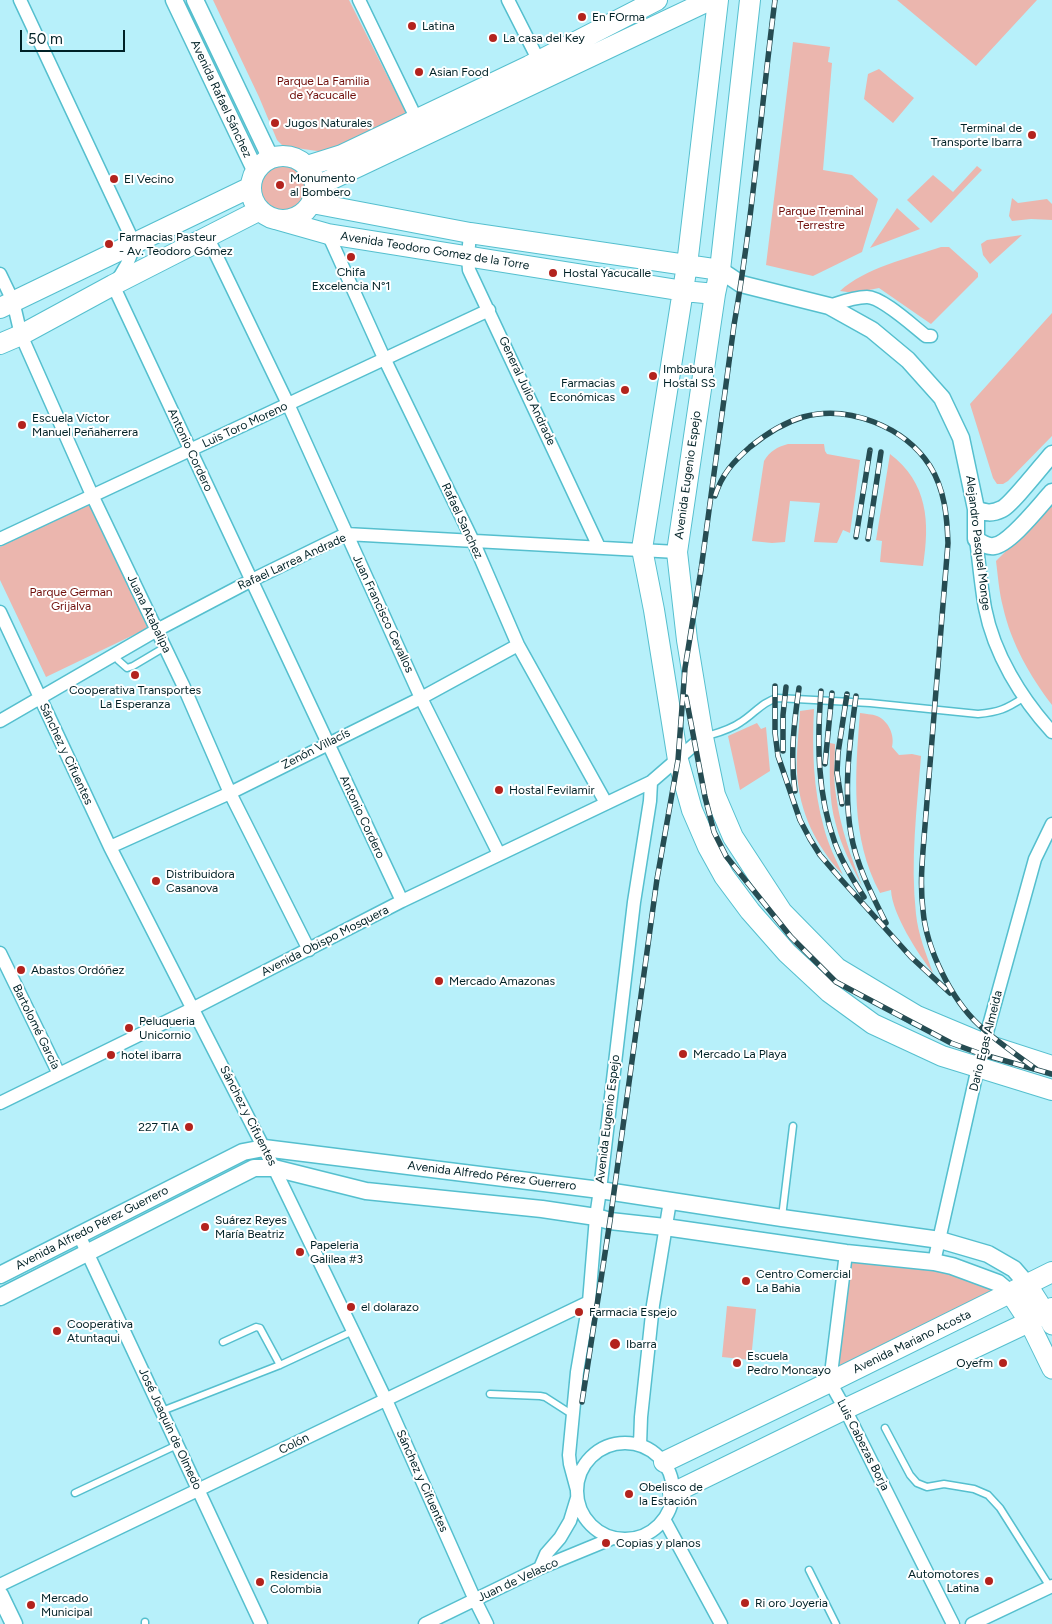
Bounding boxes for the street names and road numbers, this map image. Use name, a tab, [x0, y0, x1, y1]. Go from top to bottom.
street label: Avenida Rafael Sánchez	[187, 38, 255, 160]
street label: Avenida Teodoro Gomez de la Torre	[340, 229, 530, 273]
street label: General Julio Andrade	[495, 334, 559, 448]
street label: Luis Toro Moreno	[200, 399, 290, 451]
street label: Antonio Cordero	[164, 406, 216, 494]
street label: Avenida Eugenio Espejo	[672, 410, 704, 540]
street label: Alejandro Pasquel Monge	[963, 475, 993, 611]
street label: Rafael Sanchez	[438, 481, 486, 561]
street label: Rafael Larrea Andrade	[235, 531, 349, 593]
street label: Juan Francisco Cevallos	[349, 553, 417, 675]
street label: Juana Atabalipa	[124, 573, 174, 655]
street label: Sánchez y Cifuentes	[36, 701, 96, 807]
street label: Zenón Villacís	[279, 726, 353, 772]
street label: Antonio Cordero	[336, 773, 388, 861]
street label: Avenida Obispo Mosquera	[259, 903, 391, 979]
street label: Bartolomé García	[9, 982, 63, 1072]
street label: Dario Egas Almeida	[967, 989, 1005, 1093]
street label: Avenida Eugenio Espejo	[593, 1054, 623, 1184]
street label: Sánchez y Cifuentes	[217, 1064, 279, 1168]
street label: Avenida Alfredo Pérez Guerrero	[407, 1159, 577, 1193]
street label: Avenida Alfredo Pérez Guerrero	[13, 1183, 171, 1273]
street label: Avenida Mariano Acosta	[851, 1307, 973, 1377]
street label: José Joaquin de Olmedo	[135, 1366, 205, 1492]
street label: Luis Cabezas Borja	[834, 1397, 892, 1493]
street label: Sánchez y Cifuentes	[393, 1428, 451, 1534]
street label: Colón	[277, 1431, 311, 1457]
street label: Juan de Velasco	[475, 1555, 561, 1605]

